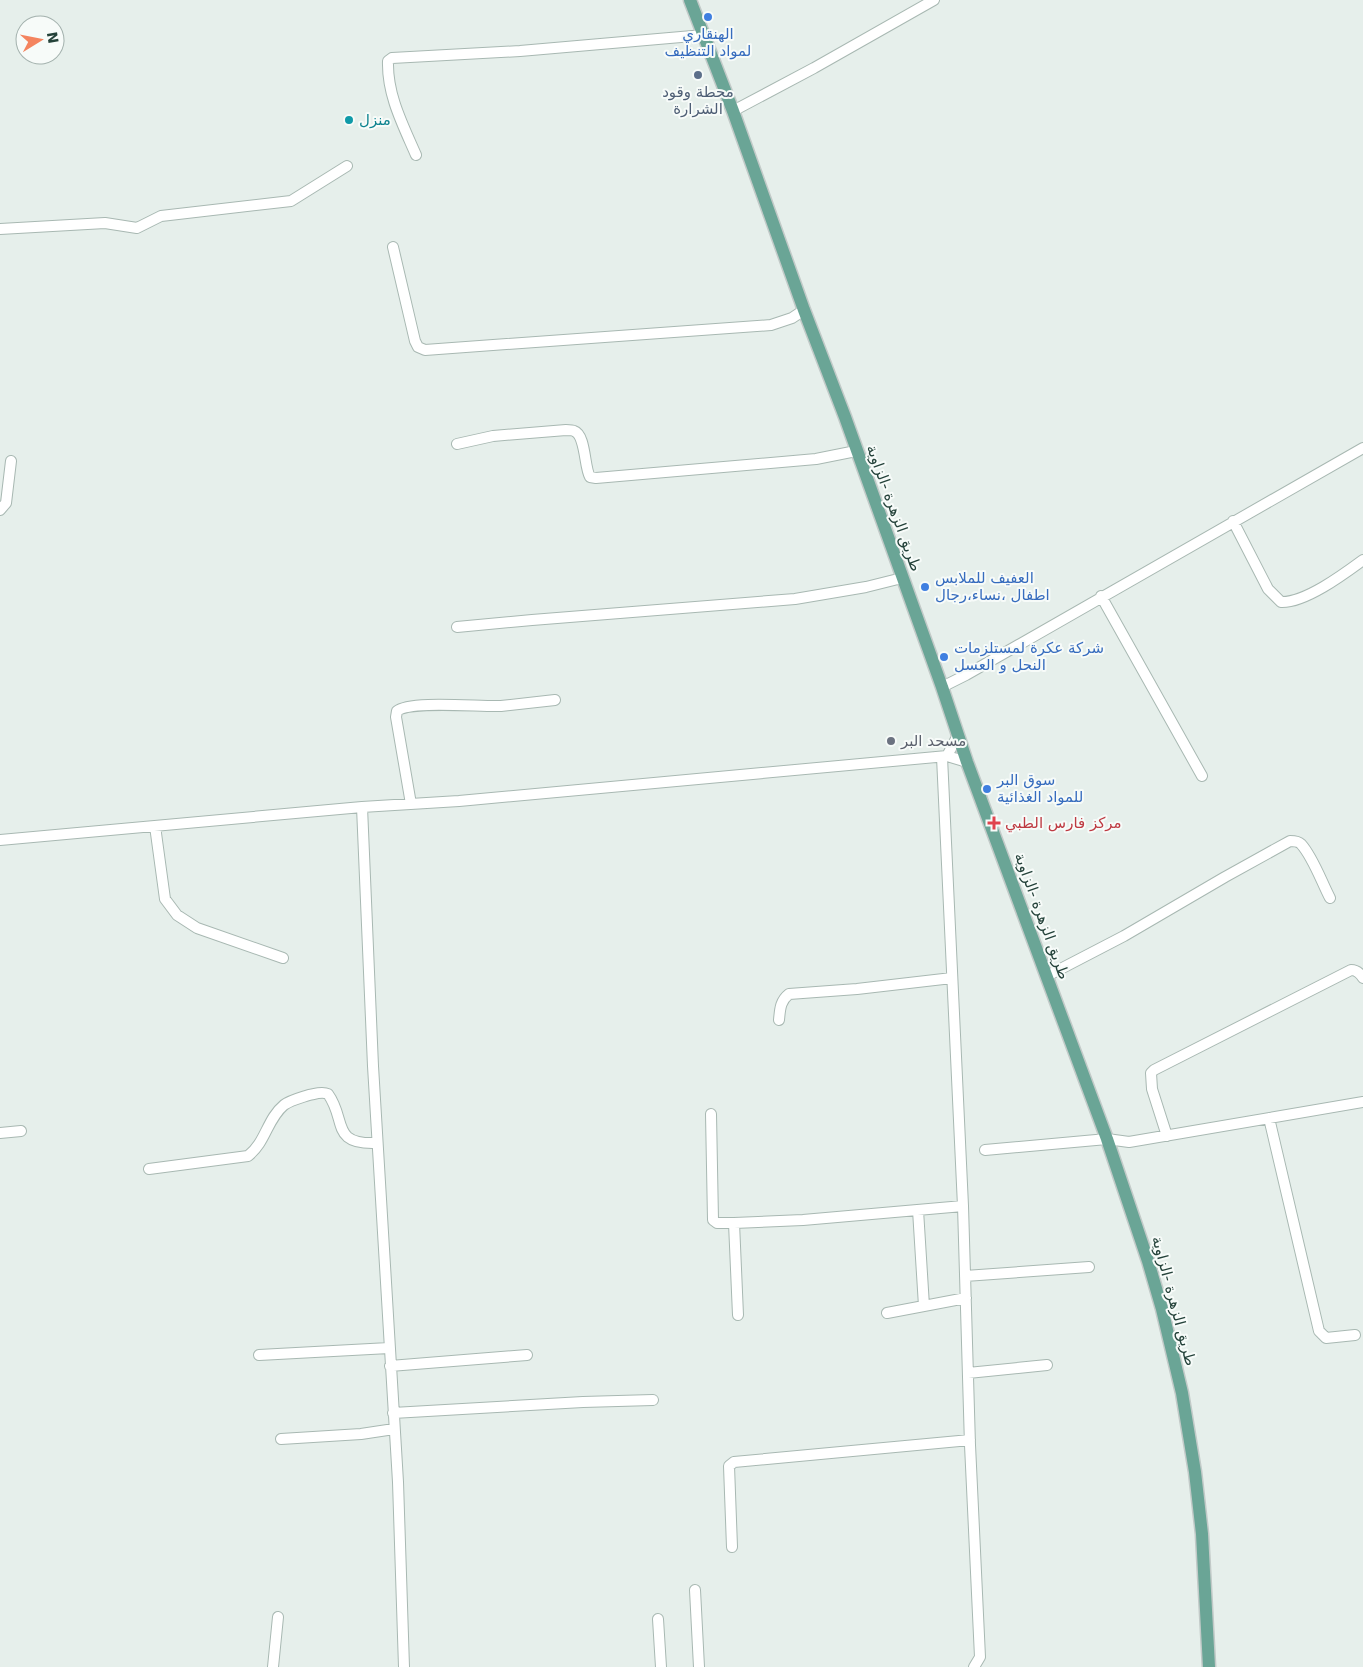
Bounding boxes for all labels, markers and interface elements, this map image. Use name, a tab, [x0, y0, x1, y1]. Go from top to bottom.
marker: الهنقاري لمواد التنظيف	[702, 11, 714, 23]
north arrow	[15, 15, 65, 65]
place label: الهنقاري لمواد التنظيف	[665, 25, 751, 60]
text: N	[44, 31, 62, 45]
marker: محطة وقود الشرارة	[692, 69, 704, 81]
place label: محطة وقود الشرارة	[662, 83, 734, 118]
place label: منزل	[359, 111, 391, 129]
marker: منزل	[343, 114, 355, 126]
street label: طريق الزهرة -الزاوية	[863, 442, 925, 574]
place label: العفيف للملابس اطفال ،نساء،رجال	[935, 569, 1050, 604]
marker: العفيف للملابس اطفال ،نساء،رجال	[919, 581, 931, 593]
place label: شركة عكرة لمستلزمات النحل و العسل	[954, 639, 1104, 674]
marker: شركة عكرة لمستلزمات النحل و العسل	[938, 651, 950, 663]
place label: مسحد البر	[900, 732, 966, 750]
marker: مسحد البر	[885, 735, 897, 747]
place label: سوق البر للمواد الغذائية	[996, 771, 1083, 806]
marker: سوق البر للمواد الغذائية	[981, 783, 993, 795]
place label: مركز فارس الطبي	[1005, 814, 1122, 833]
marker: مركز فارس الطبي	[987, 816, 1001, 830]
street label: طريق الزهرة -الزاوية	[1011, 850, 1073, 982]
street label: طريق الزهرة -الزاوية	[1148, 1234, 1200, 1368]

